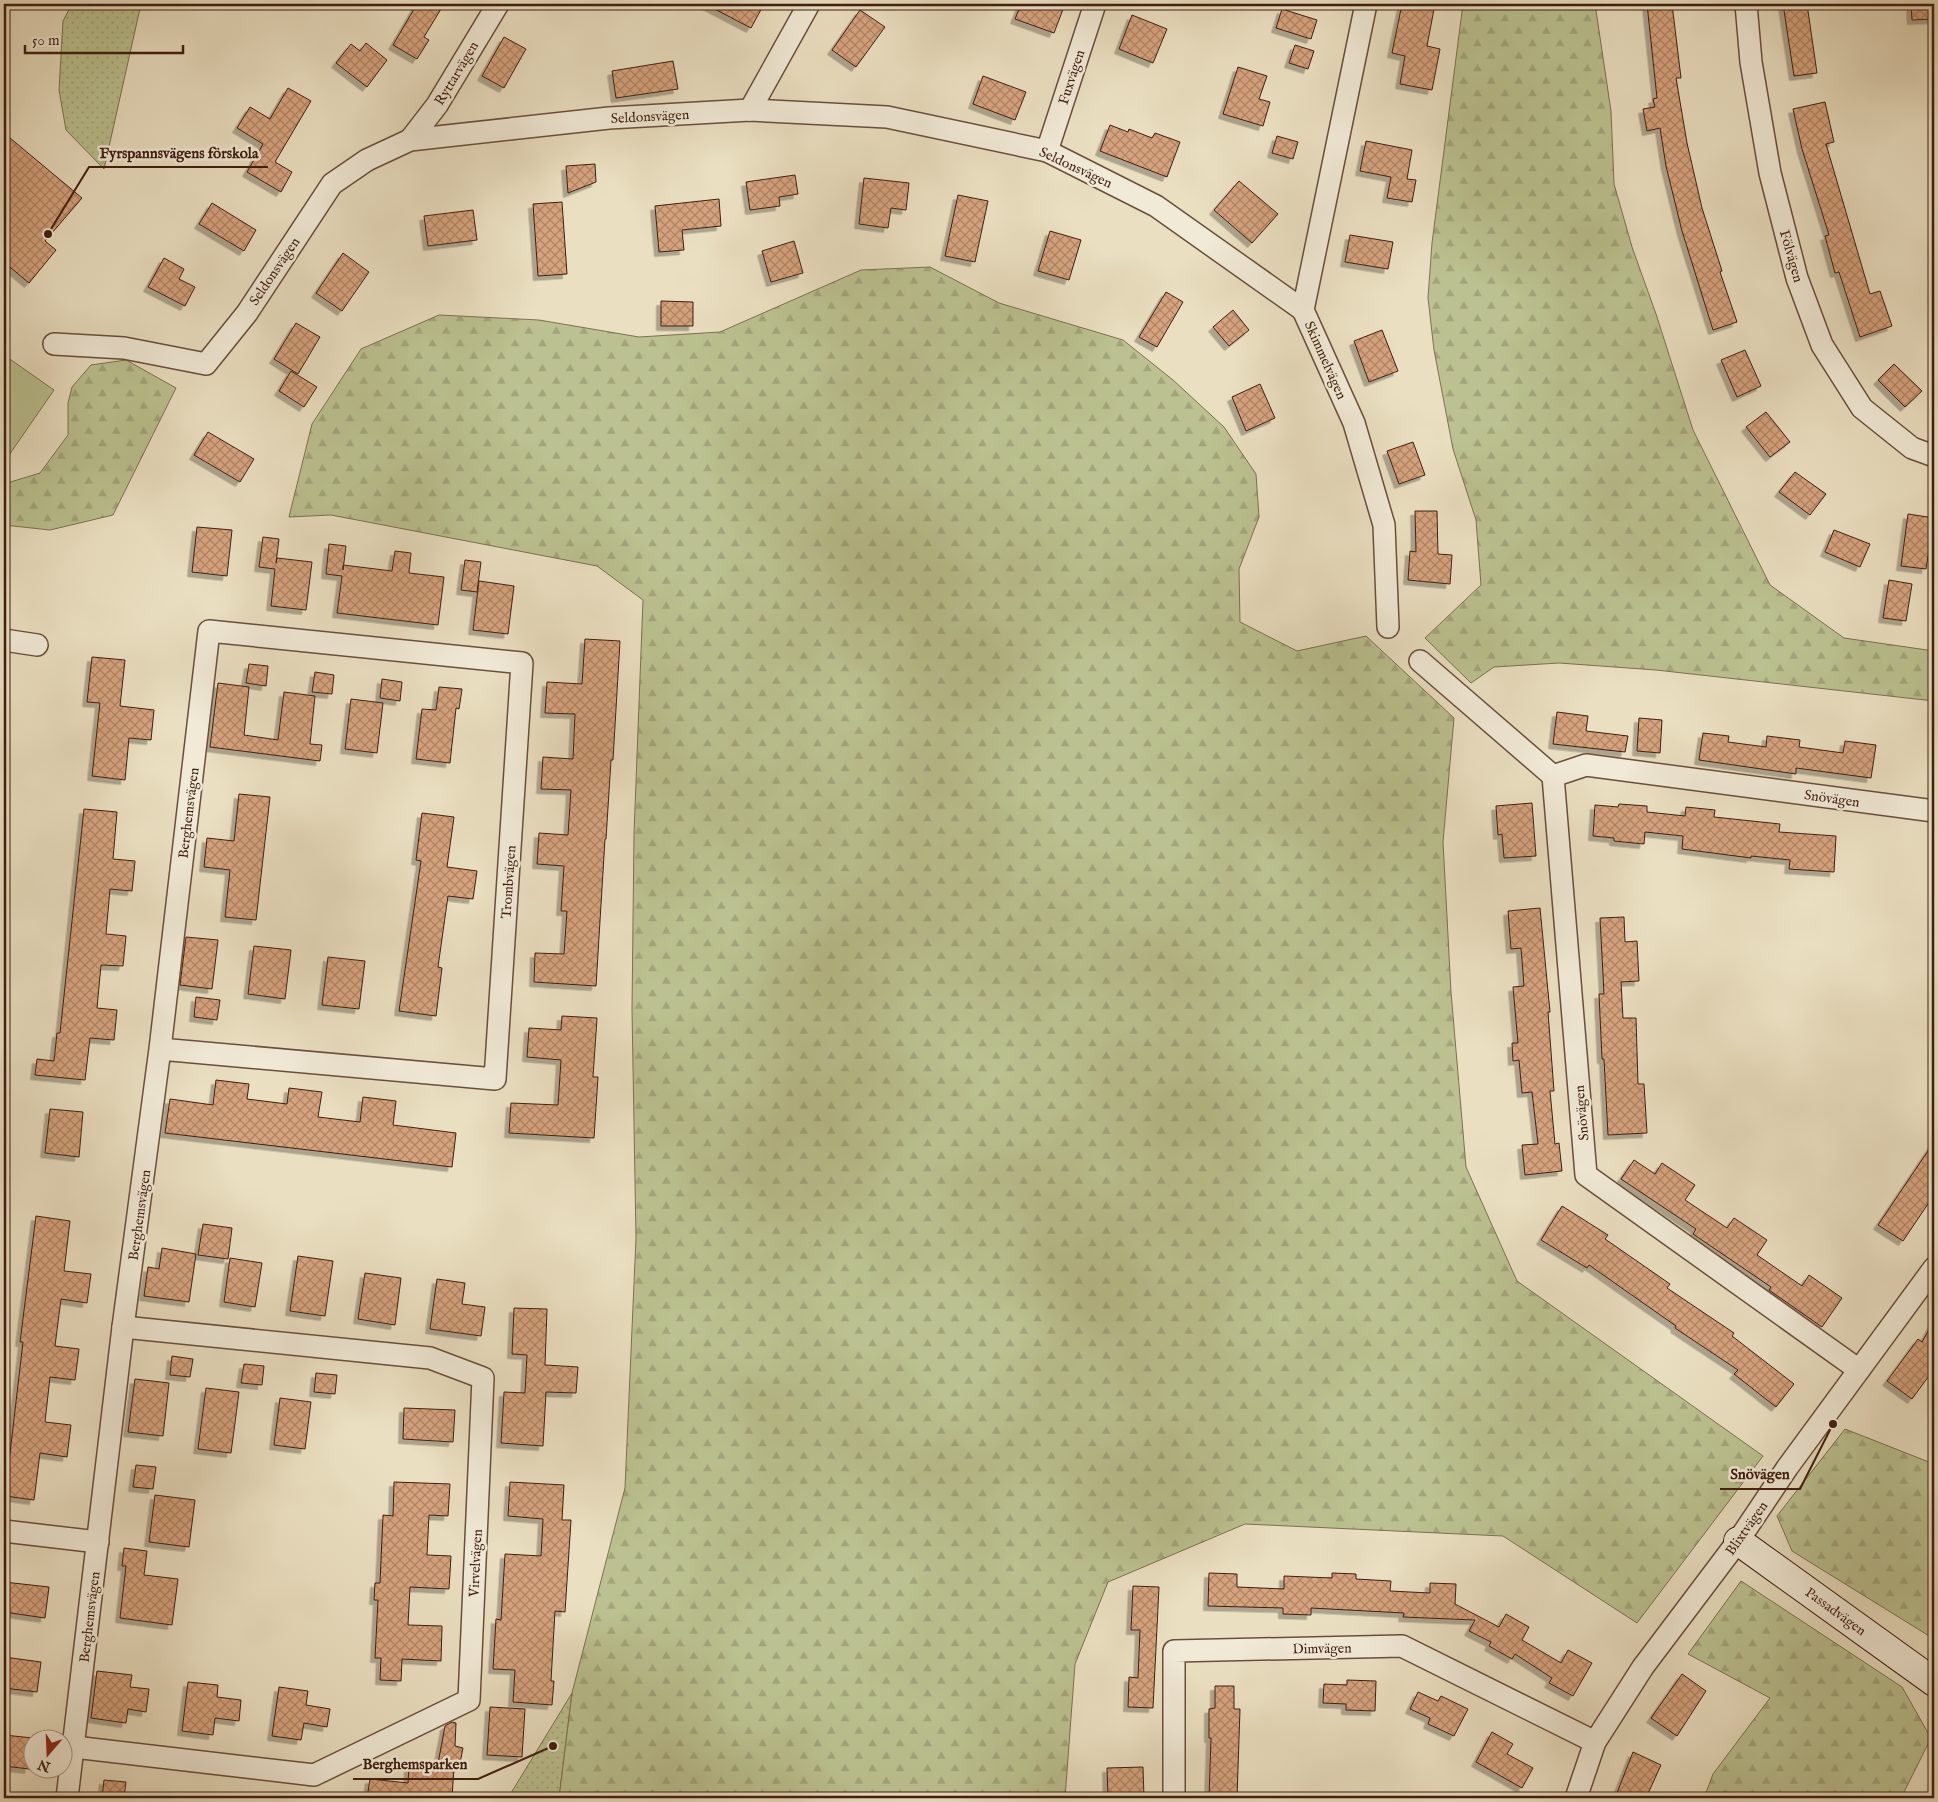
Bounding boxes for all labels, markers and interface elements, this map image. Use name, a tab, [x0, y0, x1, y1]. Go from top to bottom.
scale bar	[25, 22, 182, 54]
text: 50 m	[32, 31, 60, 50]
street label: Ryttarvägen	[431, 38, 483, 109]
street label: Fuxvägen	[1055, 47, 1089, 107]
street label: Seldonsvägen	[610, 106, 690, 128]
callout: Fyrspannsvägens förskola	[89, 137, 268, 167]
street label: Seldonsvägen	[1036, 143, 1115, 193]
text: Fyrspannsvägens förskola	[100, 144, 259, 163]
street label: Fölvägen	[1775, 228, 1807, 285]
street label: Seldonsvägen	[245, 234, 305, 309]
street label: Skimmelvägen	[1300, 318, 1351, 403]
street label: Berghemsvägen	[174, 766, 204, 860]
street label: Snövägen	[1803, 786, 1861, 812]
street label: Trombvägen	[497, 844, 521, 919]
street label: Snövägen	[1571, 1084, 1593, 1141]
street label: Berghemsvägen	[125, 1168, 155, 1262]
callout: Snövägen	[1720, 1459, 1800, 1489]
text: Snövägen	[1730, 1465, 1790, 1484]
street label: Blixtvägen	[1722, 1498, 1772, 1559]
street label: Virvelvägen	[465, 1528, 487, 1598]
street label: Berghemsvägen	[75, 1570, 105, 1664]
street label: Passadvägen	[1801, 1584, 1870, 1640]
street label: Dimvägen	[1292, 1639, 1352, 1659]
north arrow	[22, 1730, 72, 1780]
callout: Berghemsparken	[353, 1749, 478, 1779]
text: N	[35, 1755, 54, 1776]
text: Berghemsparken	[363, 1755, 468, 1774]

